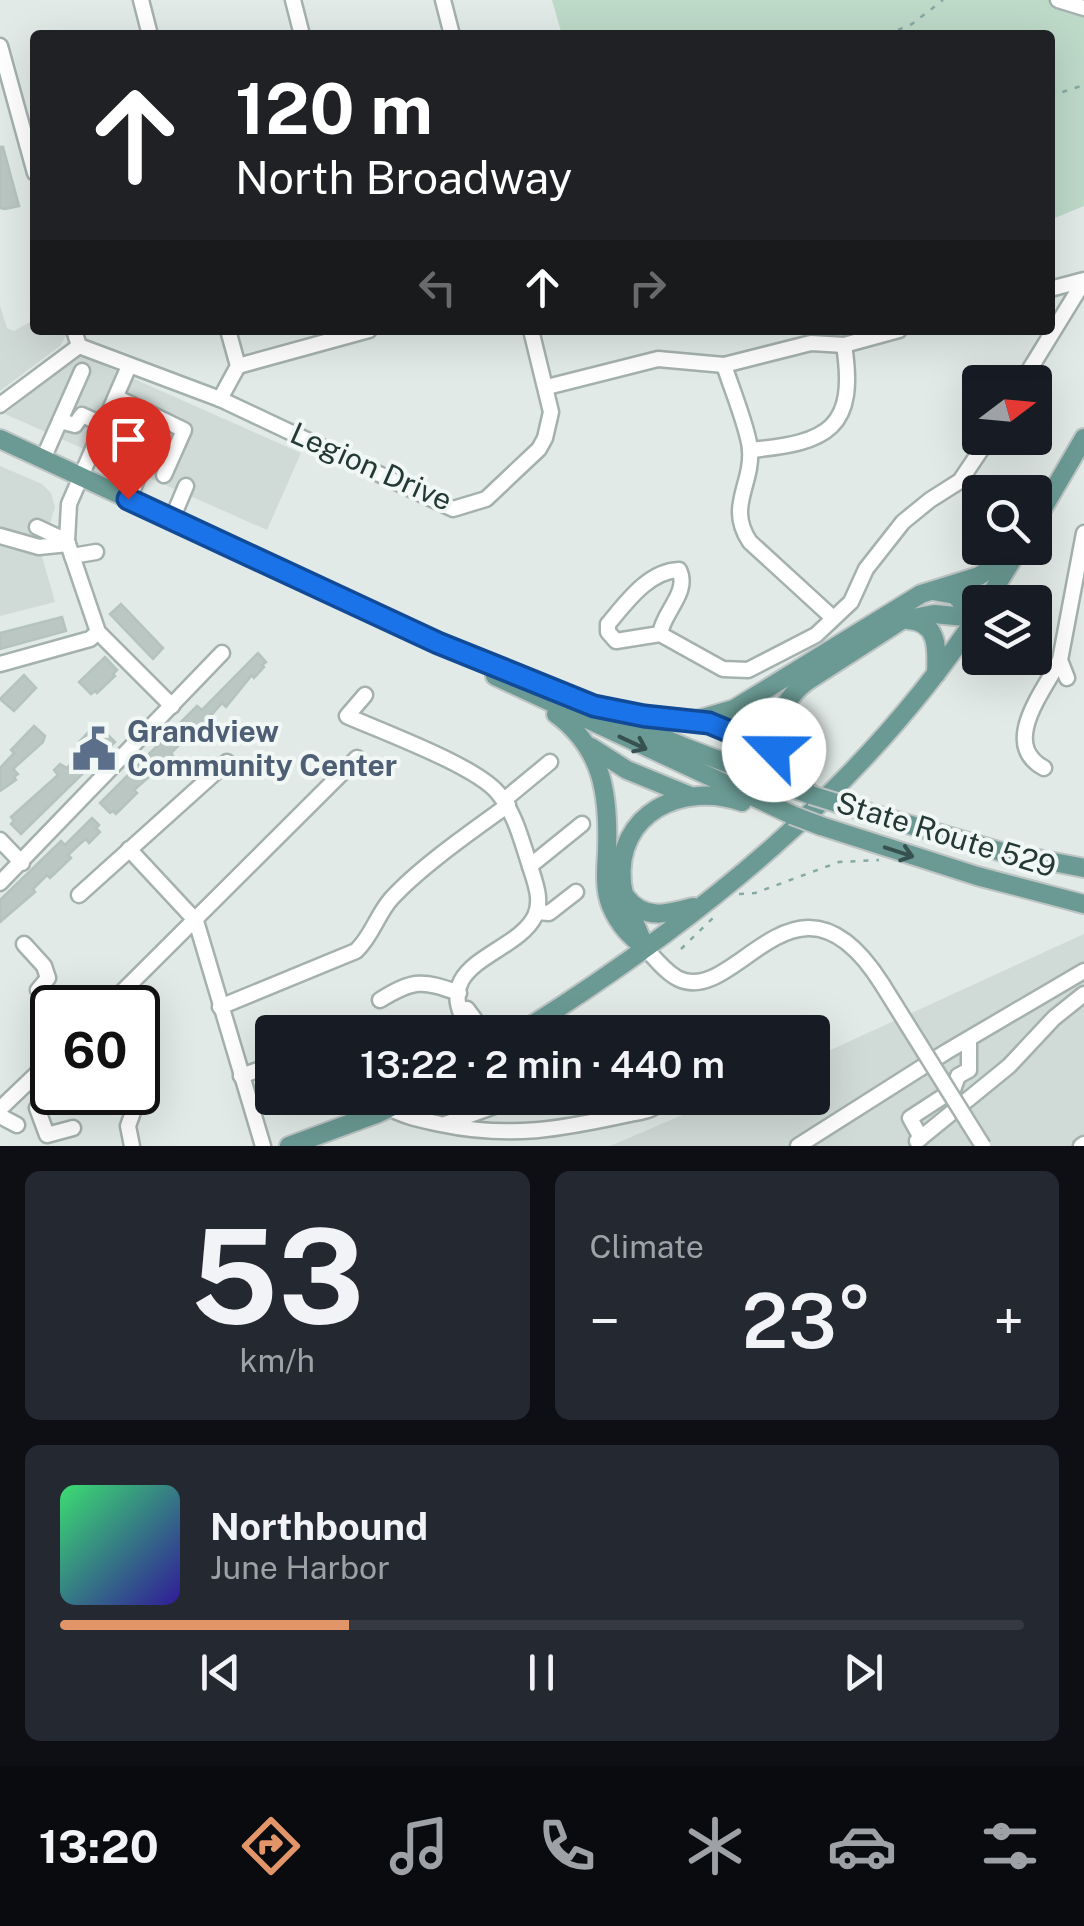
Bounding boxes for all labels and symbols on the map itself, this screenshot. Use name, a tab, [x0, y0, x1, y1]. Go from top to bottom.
north arrow	[962, 365, 1052, 455]
pin	[86, 397, 171, 500]
street label: Legion Drive	[285, 414, 458, 518]
position arrow	[722, 698, 826, 802]
place label: Grandview Community Center	[127, 713, 397, 783]
public building icon: Grandview Community Center	[70, 725, 118, 773]
one-way arrow	[617, 734, 647, 753]
street label: State Route 529	[832, 784, 1060, 885]
one-way arrow	[883, 844, 914, 862]
speed limit sign: 60	[30, 985, 160, 1115]

